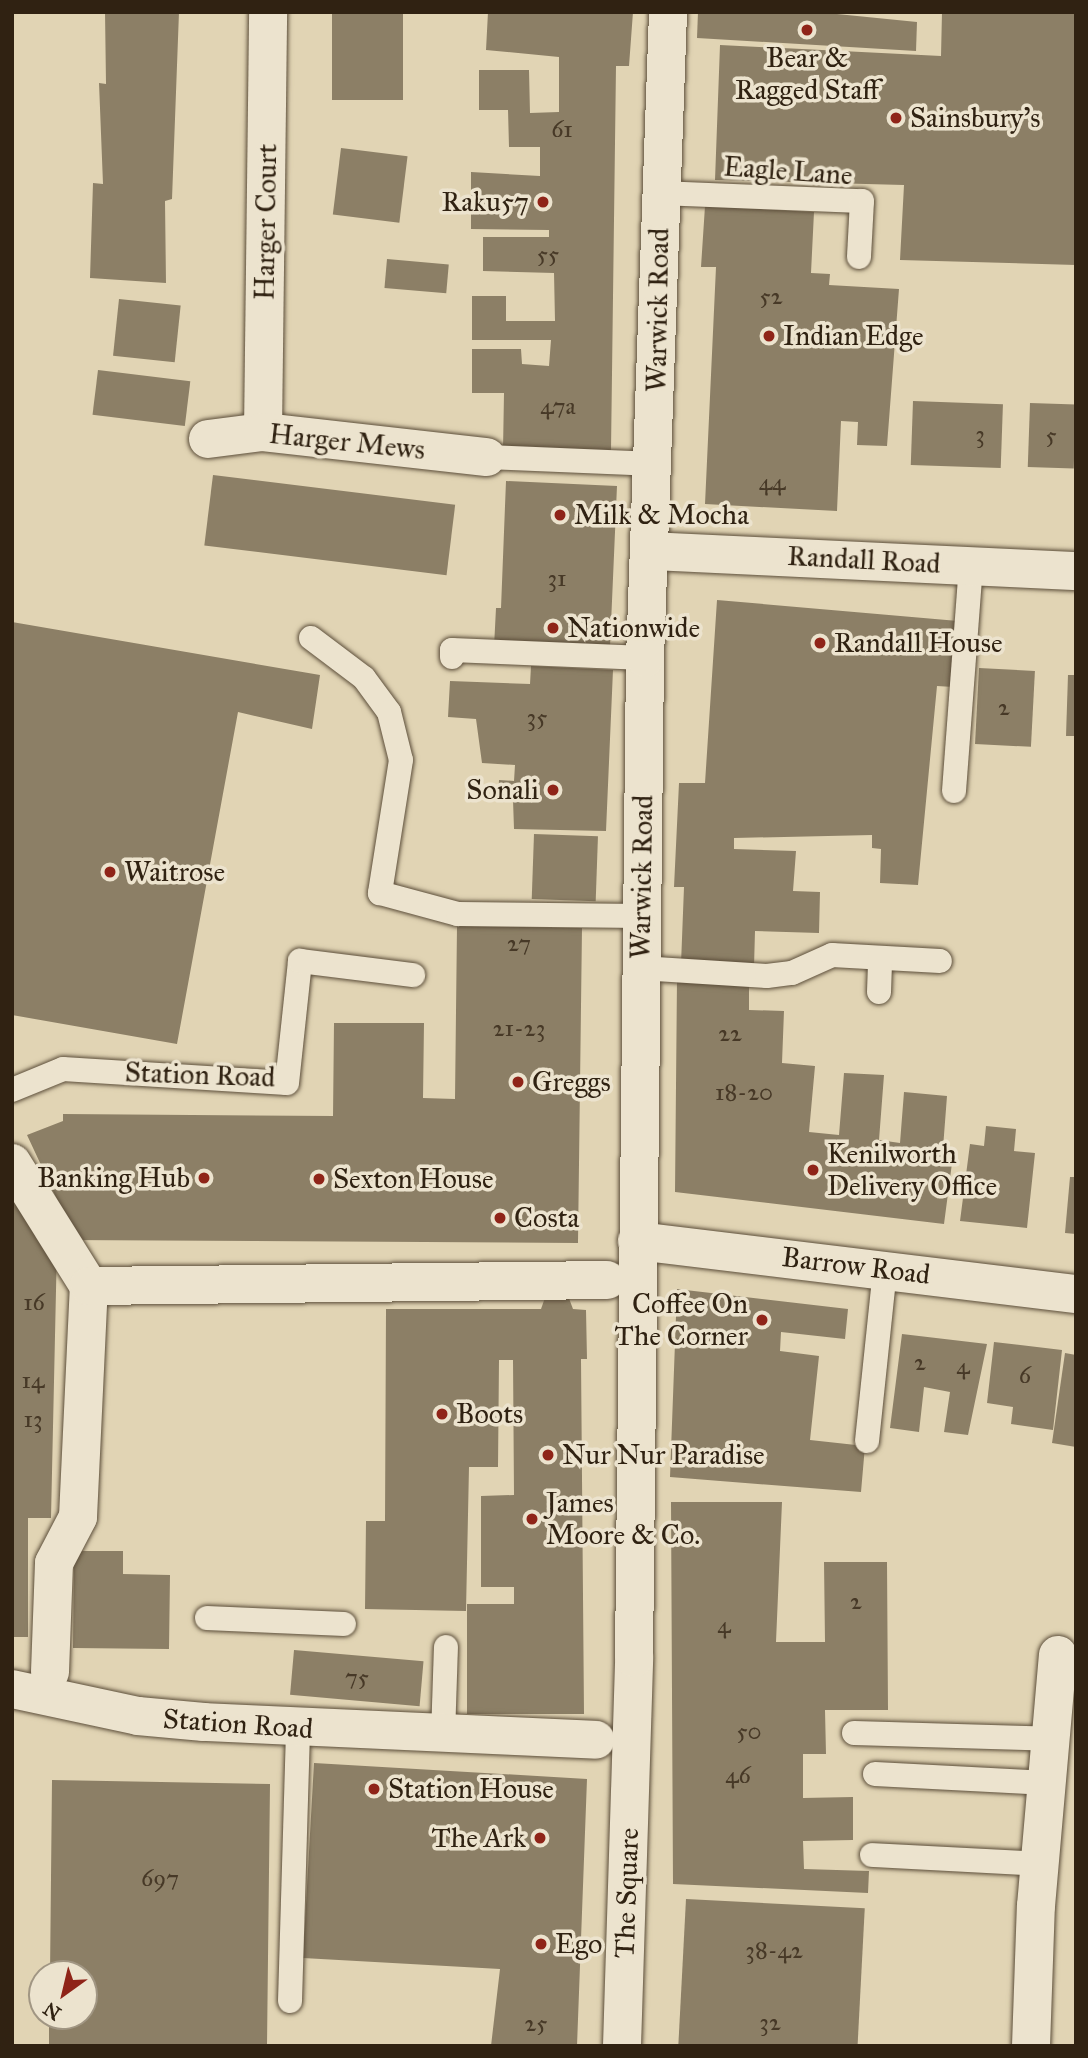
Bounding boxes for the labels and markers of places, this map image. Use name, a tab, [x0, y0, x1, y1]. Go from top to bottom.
marker: Bear & Ragged Staff	[799, 22, 815, 38]
place label: Bear & Ragged Staff	[735, 41, 879, 107]
place label: Sainsbury's	[910, 101, 1041, 135]
marker: Sainsbury's	[888, 110, 904, 126]
place label: Raku57	[442, 185, 529, 219]
marker: Raku57	[535, 194, 551, 210]
place label: Indian Edge	[783, 319, 924, 353]
marker: Indian Edge	[761, 328, 777, 344]
place label: Milk & Mocha	[574, 498, 749, 532]
marker: Milk & Mocha	[552, 507, 568, 523]
place label: Nationwide	[567, 611, 700, 645]
marker: Nationwide	[545, 620, 561, 636]
place label: Randall House	[834, 626, 1003, 660]
marker: Randall House	[812, 635, 828, 651]
place label: Sonali	[466, 773, 539, 807]
marker: Sonali	[545, 782, 561, 798]
place label: Waitrose	[124, 855, 225, 889]
marker: Waitrose	[102, 864, 118, 880]
place label: Greggs	[532, 1065, 611, 1099]
marker: Greggs	[510, 1074, 526, 1090]
place label: Kenilworth Delivery Office	[827, 1137, 997, 1203]
place label: Banking Hub	[37, 1161, 190, 1195]
place label: Sexton House	[333, 1162, 494, 1196]
marker: Kenilworth Delivery Office	[805, 1162, 821, 1178]
marker: Banking Hub	[196, 1170, 212, 1186]
marker: Sexton House	[311, 1171, 327, 1187]
place label: Costa	[514, 1201, 579, 1235]
marker: Costa	[492, 1210, 508, 1226]
place label: Coffee On The Corner	[615, 1287, 748, 1353]
marker: Coffee On The Corner	[754, 1312, 770, 1328]
place label: Boots	[456, 1397, 523, 1431]
marker: Boots	[434, 1406, 450, 1422]
place label: Nur Nur Paradise	[562, 1438, 765, 1472]
marker: Nur Nur Paradise	[540, 1447, 556, 1463]
place label: James Moore & Co.	[546, 1486, 700, 1552]
marker: James Moore & Co.	[524, 1511, 540, 1527]
place label: Station House	[388, 1772, 554, 1806]
marker: Station House	[366, 1781, 382, 1797]
place label: The Ark	[432, 1821, 526, 1855]
marker: The Ark	[532, 1830, 548, 1846]
place label: Ego	[555, 1927, 602, 1961]
marker: Ego	[533, 1936, 549, 1952]

